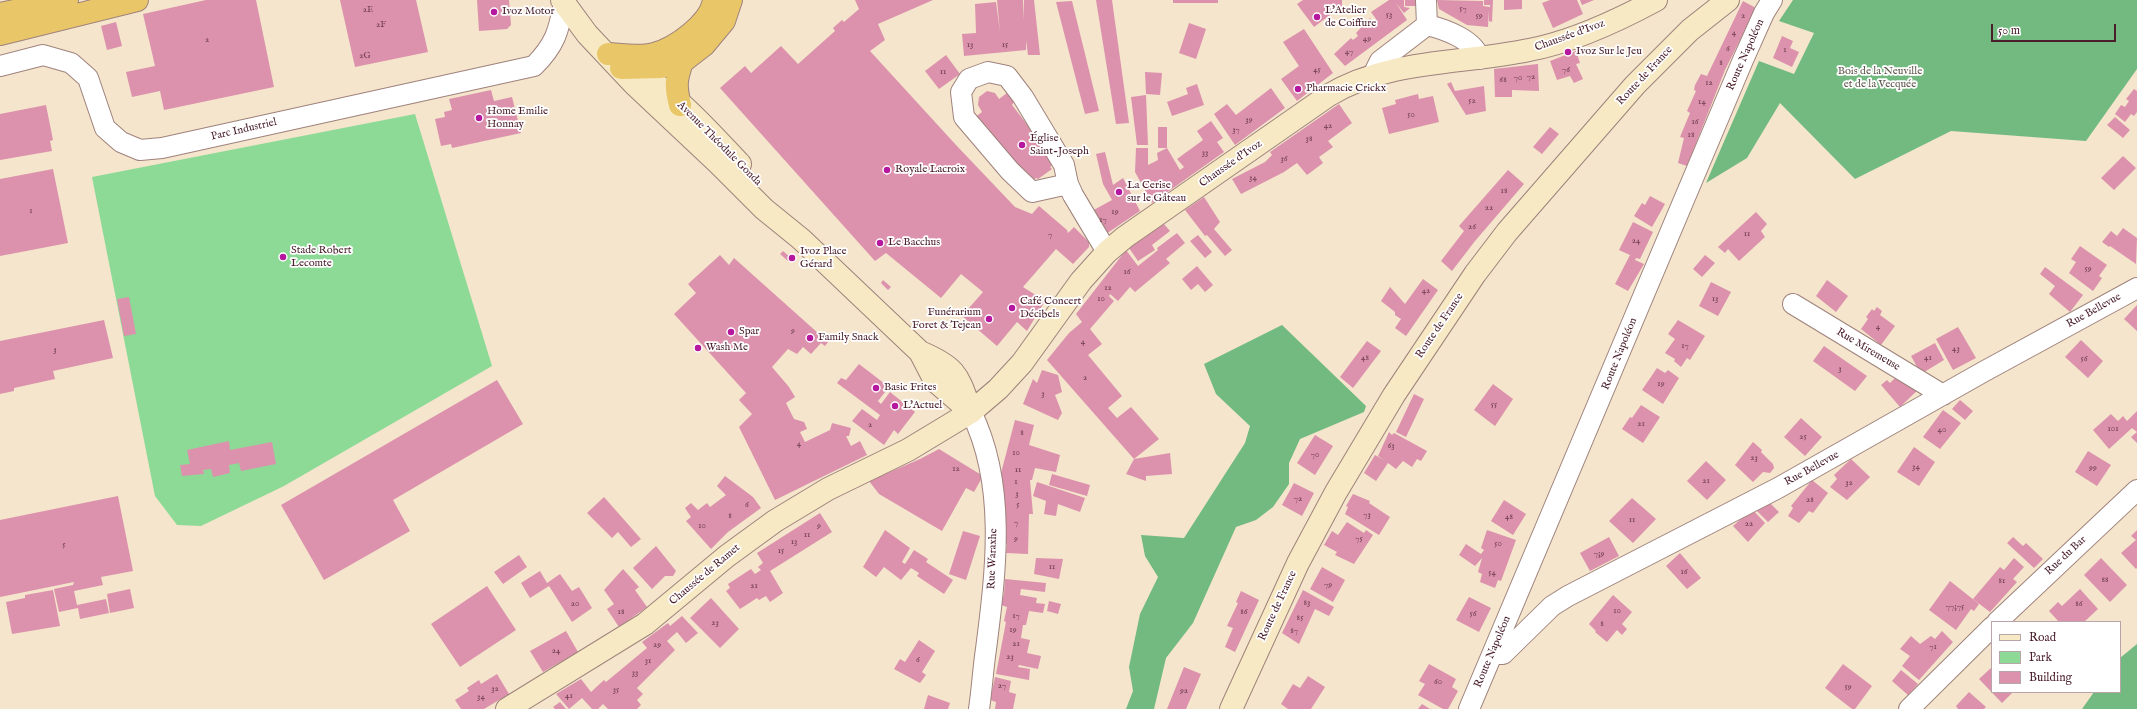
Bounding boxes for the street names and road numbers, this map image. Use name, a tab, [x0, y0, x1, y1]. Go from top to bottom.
street label: Chaussée d'Ivoz	[1533, 17, 1607, 55]
street label: Route Napoléon	[1724, 17, 1768, 93]
street label: Route de France	[1614, 44, 1676, 108]
street label: Avenue Théodule Gonda	[674, 99, 764, 189]
street label: Parc Industriel	[210, 116, 278, 144]
street label: Chaussée d'Ivoz	[1197, 137, 1265, 191]
street label: Route de France	[1413, 291, 1467, 361]
street label: Rue Bellevue	[2064, 291, 2124, 331]
street label: Route Napoléon	[1600, 316, 1640, 392]
street label: Rue Miremeuse	[1834, 326, 1902, 374]
street label: Rue Bellevue	[1782, 449, 1842, 489]
street label: Rue Waraxhe	[985, 528, 1001, 590]
street label: Rue du Bar	[2043, 534, 2089, 578]
street label: Chaussée de Ramet	[667, 542, 743, 608]
street label: Route de France	[1256, 569, 1300, 643]
street label: Route Napoléon	[1472, 614, 1514, 690]

